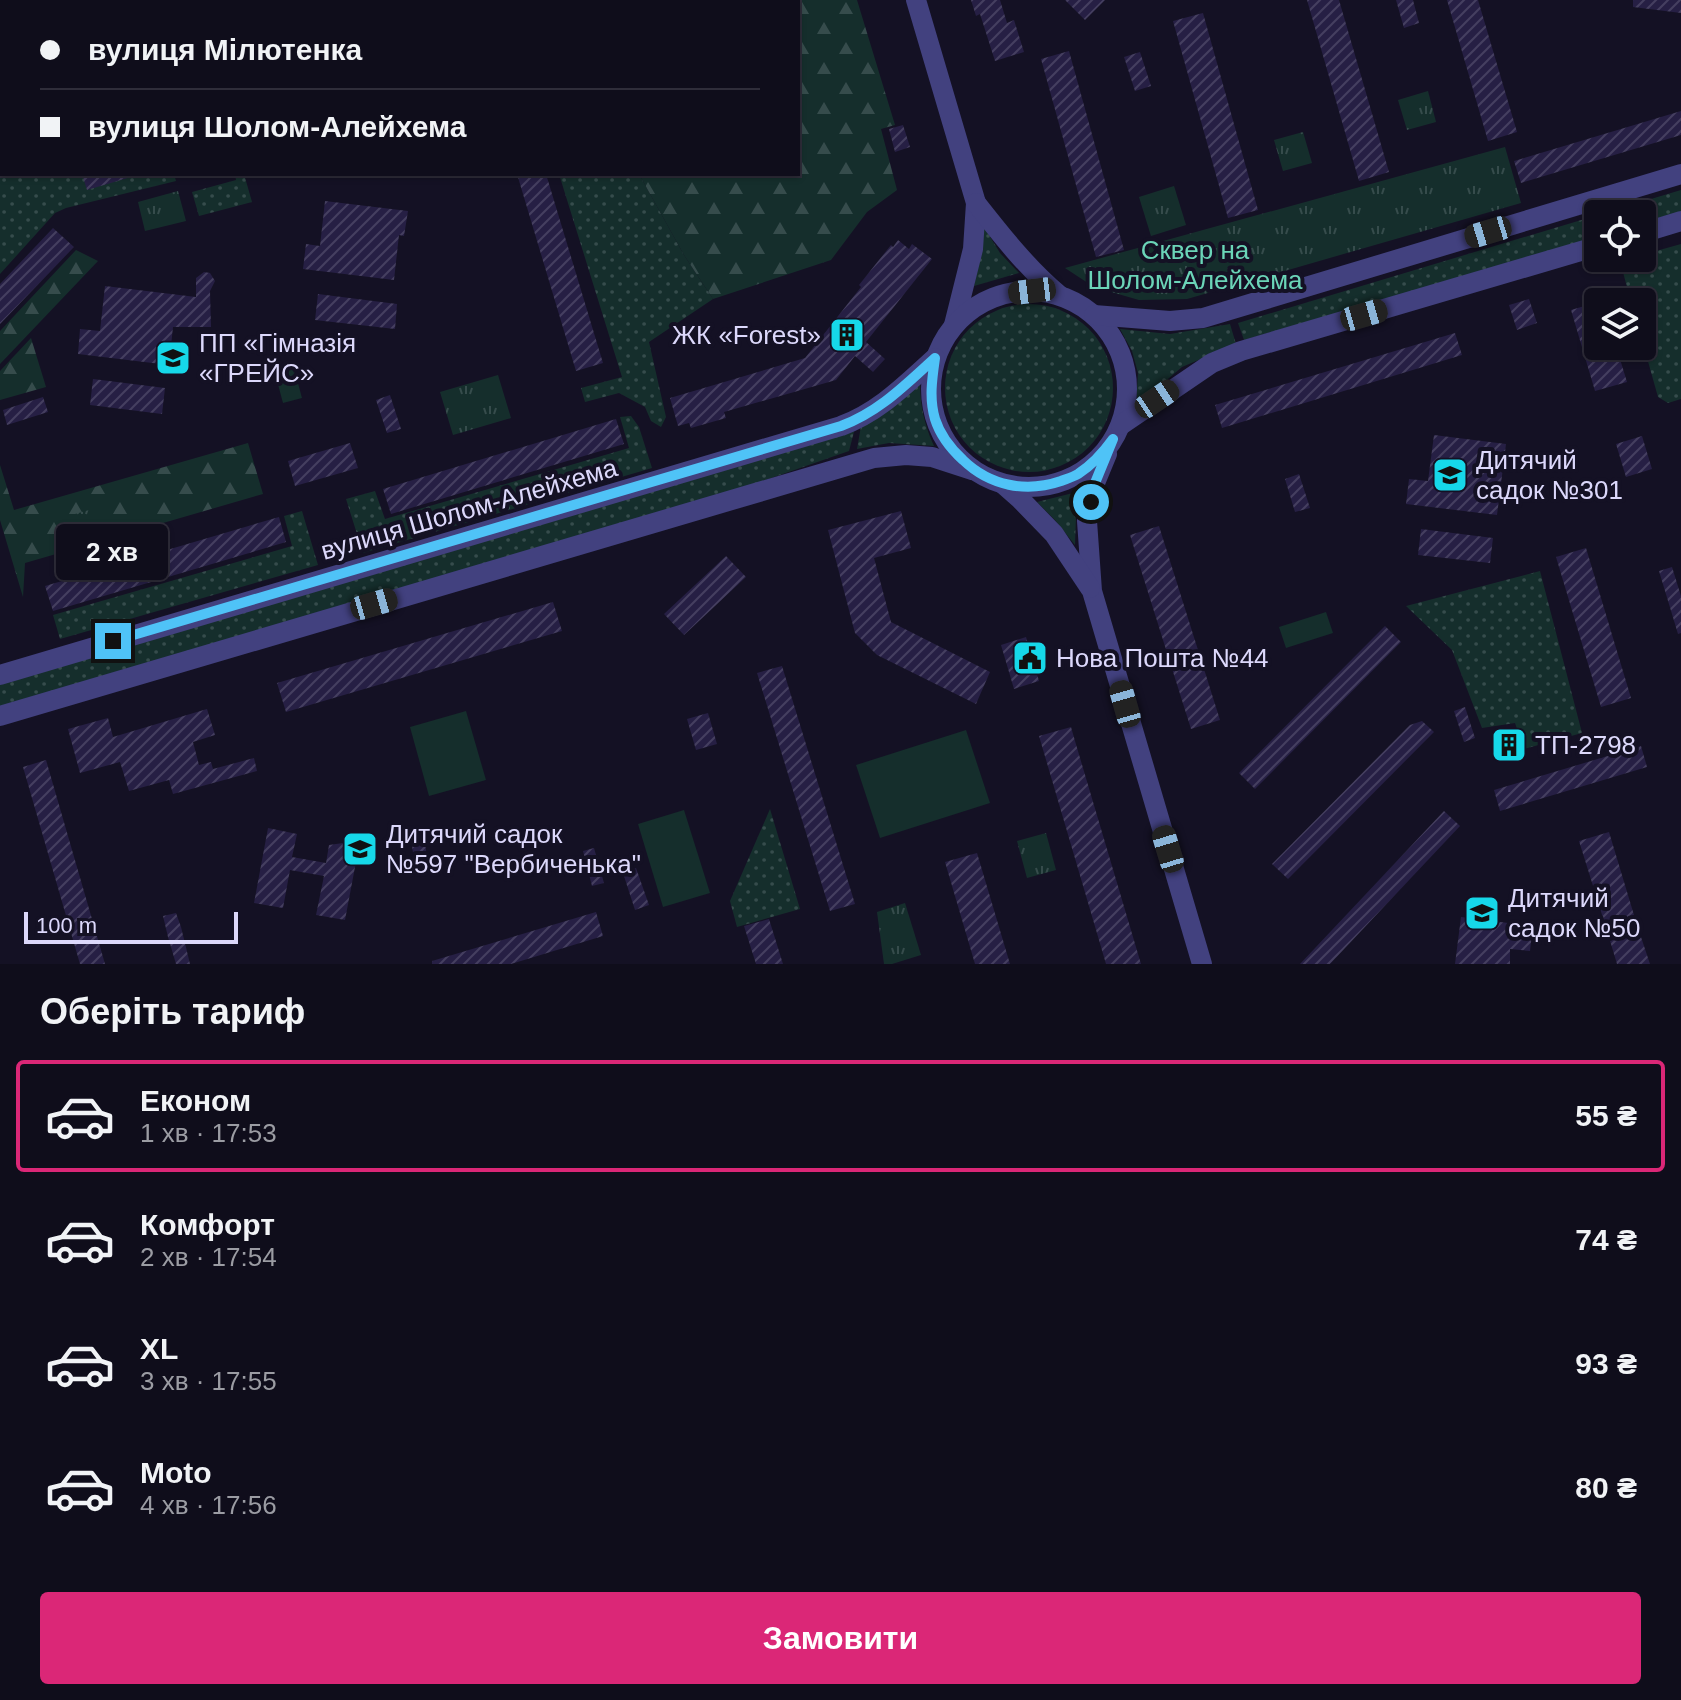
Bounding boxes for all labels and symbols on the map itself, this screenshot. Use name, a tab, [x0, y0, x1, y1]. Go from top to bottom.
car	[1462, 214, 1514, 250]
park label: Сквер на Шолом-Алейхема	[1087, 235, 1303, 295]
car	[1007, 276, 1057, 306]
car	[1338, 297, 1390, 333]
building icon: ЖК «Forest»	[828, 316, 866, 354]
place label: ЖК «Forest»	[672, 320, 821, 350]
place label: ПП «Гімназія «ГРЕЙС»	[199, 328, 356, 388]
school or university icon: ПП «Гімназія «ГРЕЙС»	[154, 339, 192, 377]
car	[1130, 376, 1184, 422]
place label: Дитячий садок №301	[1476, 445, 1623, 505]
street label: вулиця Шолом-Алейхема	[317, 452, 621, 566]
school or university icon: Дитячий садок №301	[1431, 456, 1469, 494]
route start	[1073, 484, 1109, 520]
callout: 2 хв	[57, 525, 169, 581]
car	[348, 586, 400, 622]
route end	[95, 623, 131, 659]
public building icon: Нова Пошта №44	[1011, 639, 1049, 677]
place label: Нова Пошта №44	[1056, 643, 1269, 673]
car	[1107, 678, 1143, 730]
building icon: ТП-2798	[1490, 726, 1528, 764]
place label: ТП-2798	[1535, 730, 1636, 760]
place label: Дитячий садок №597 "Вербиченька"	[386, 819, 641, 879]
car	[1150, 823, 1186, 875]
school or university icon: Дитячий садок №597 "Вербиченька"	[341, 830, 379, 868]
place label: Дитячий садок №50	[1508, 883, 1641, 943]
school or university icon: Дитячий садок №50	[1463, 894, 1501, 932]
scale bar	[24, 908, 238, 944]

